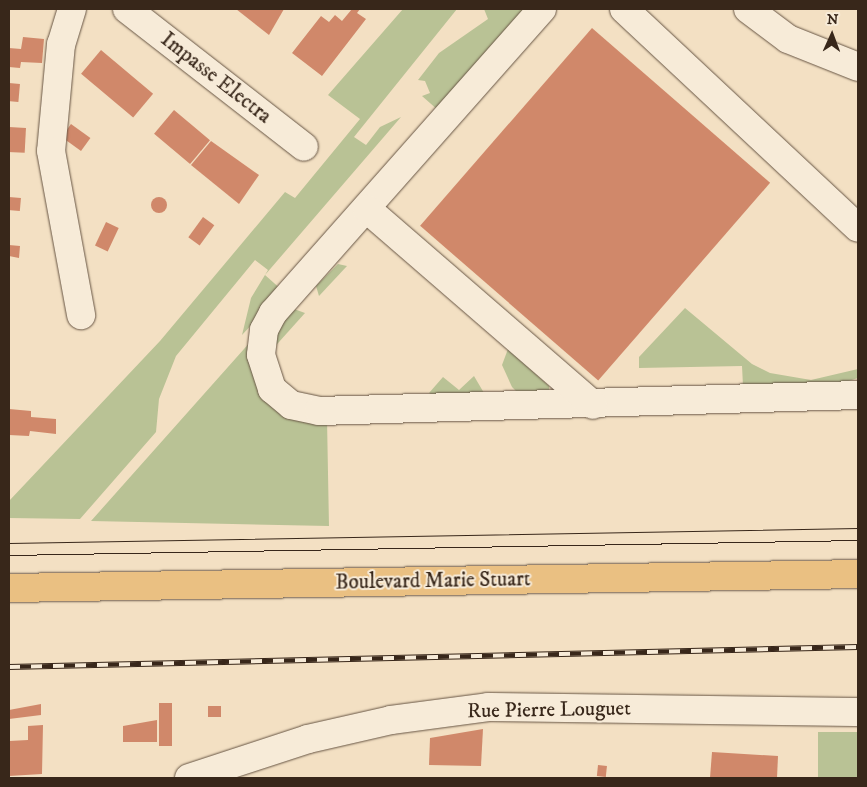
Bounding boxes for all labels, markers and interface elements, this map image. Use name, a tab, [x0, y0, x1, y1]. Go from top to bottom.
north arrow	[807, 10, 857, 60]
text: N	[826, 11, 839, 29]
street label: Impasse Electra	[156, 27, 276, 129]
street label: Boulevard Marie Stuart	[335, 567, 531, 595]
street label: Rue Pierre Louguet	[467, 696, 631, 724]

